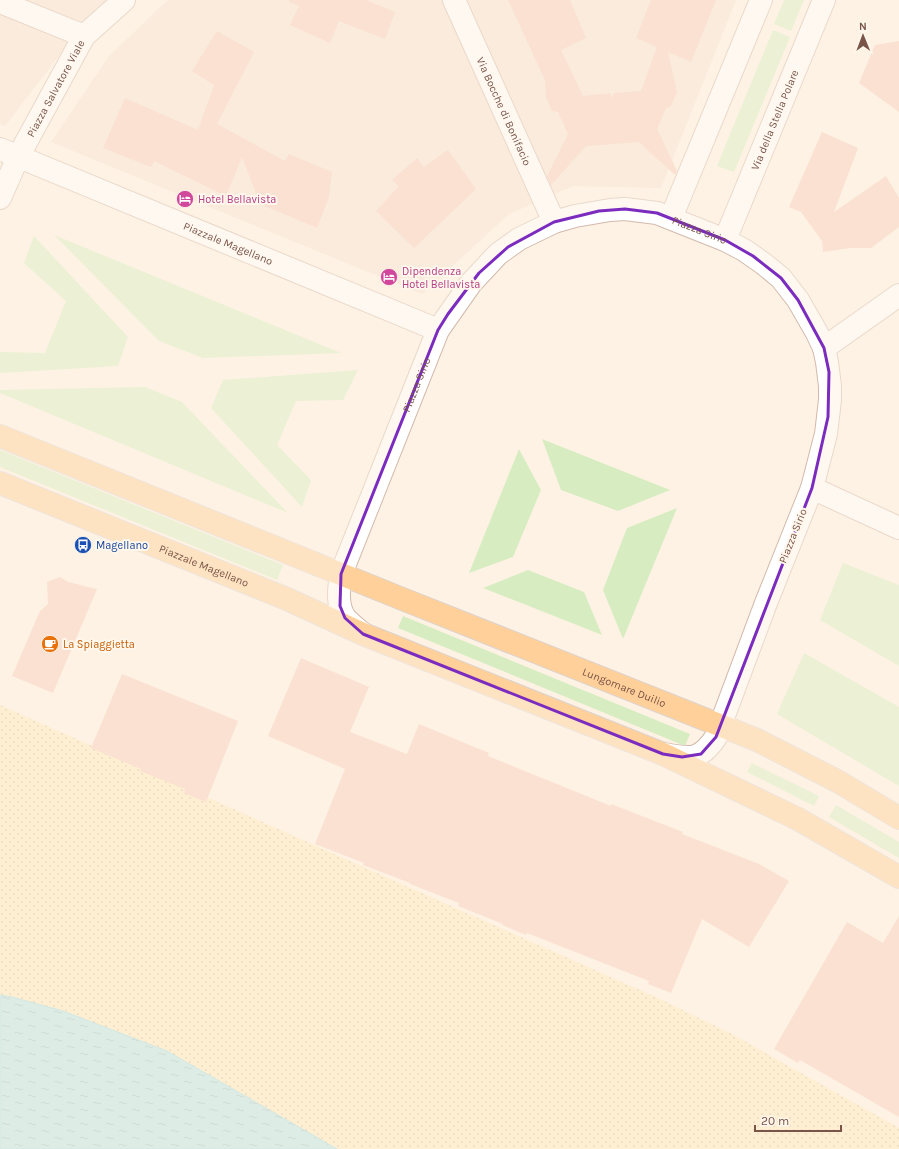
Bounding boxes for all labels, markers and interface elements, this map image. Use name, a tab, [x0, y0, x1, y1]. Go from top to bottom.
north arrow	[843, 16, 883, 56]
text: N	[859, 20, 867, 33]
street label: Piazza Salvatore Viale	[24, 37, 87, 139]
street label: Via Bocche di Bonifacio	[474, 55, 534, 167]
street label: Via della Stella Polare	[748, 67, 801, 172]
hotel icon: Hotel Bellavista	[175, 189, 195, 209]
place label: Hotel Bellavista	[198, 193, 276, 206]
street label: Piazza Sirio	[670, 213, 729, 247]
street label: Piazzale Magellano	[182, 219, 275, 268]
place label: Dipendenza Hotel Bellavista	[402, 265, 480, 291]
hotel icon: Dipendenza Hotel Bellavista	[379, 267, 399, 287]
street label: Piazza Sirio	[400, 355, 433, 414]
street label: Piazza Sirio	[776, 507, 810, 565]
bus stop icon: Magellano	[73, 535, 93, 555]
place label: Magellano	[96, 539, 148, 552]
street label: Piazzale Magellano	[157, 542, 251, 589]
cafe icon: La Spiaggietta	[40, 634, 60, 654]
place label: La Spiaggietta	[63, 638, 135, 651]
street label: Lungomare Duilio	[581, 665, 668, 710]
scale bar	[755, 1107, 841, 1133]
text: 20 m	[761, 1114, 789, 1128]

